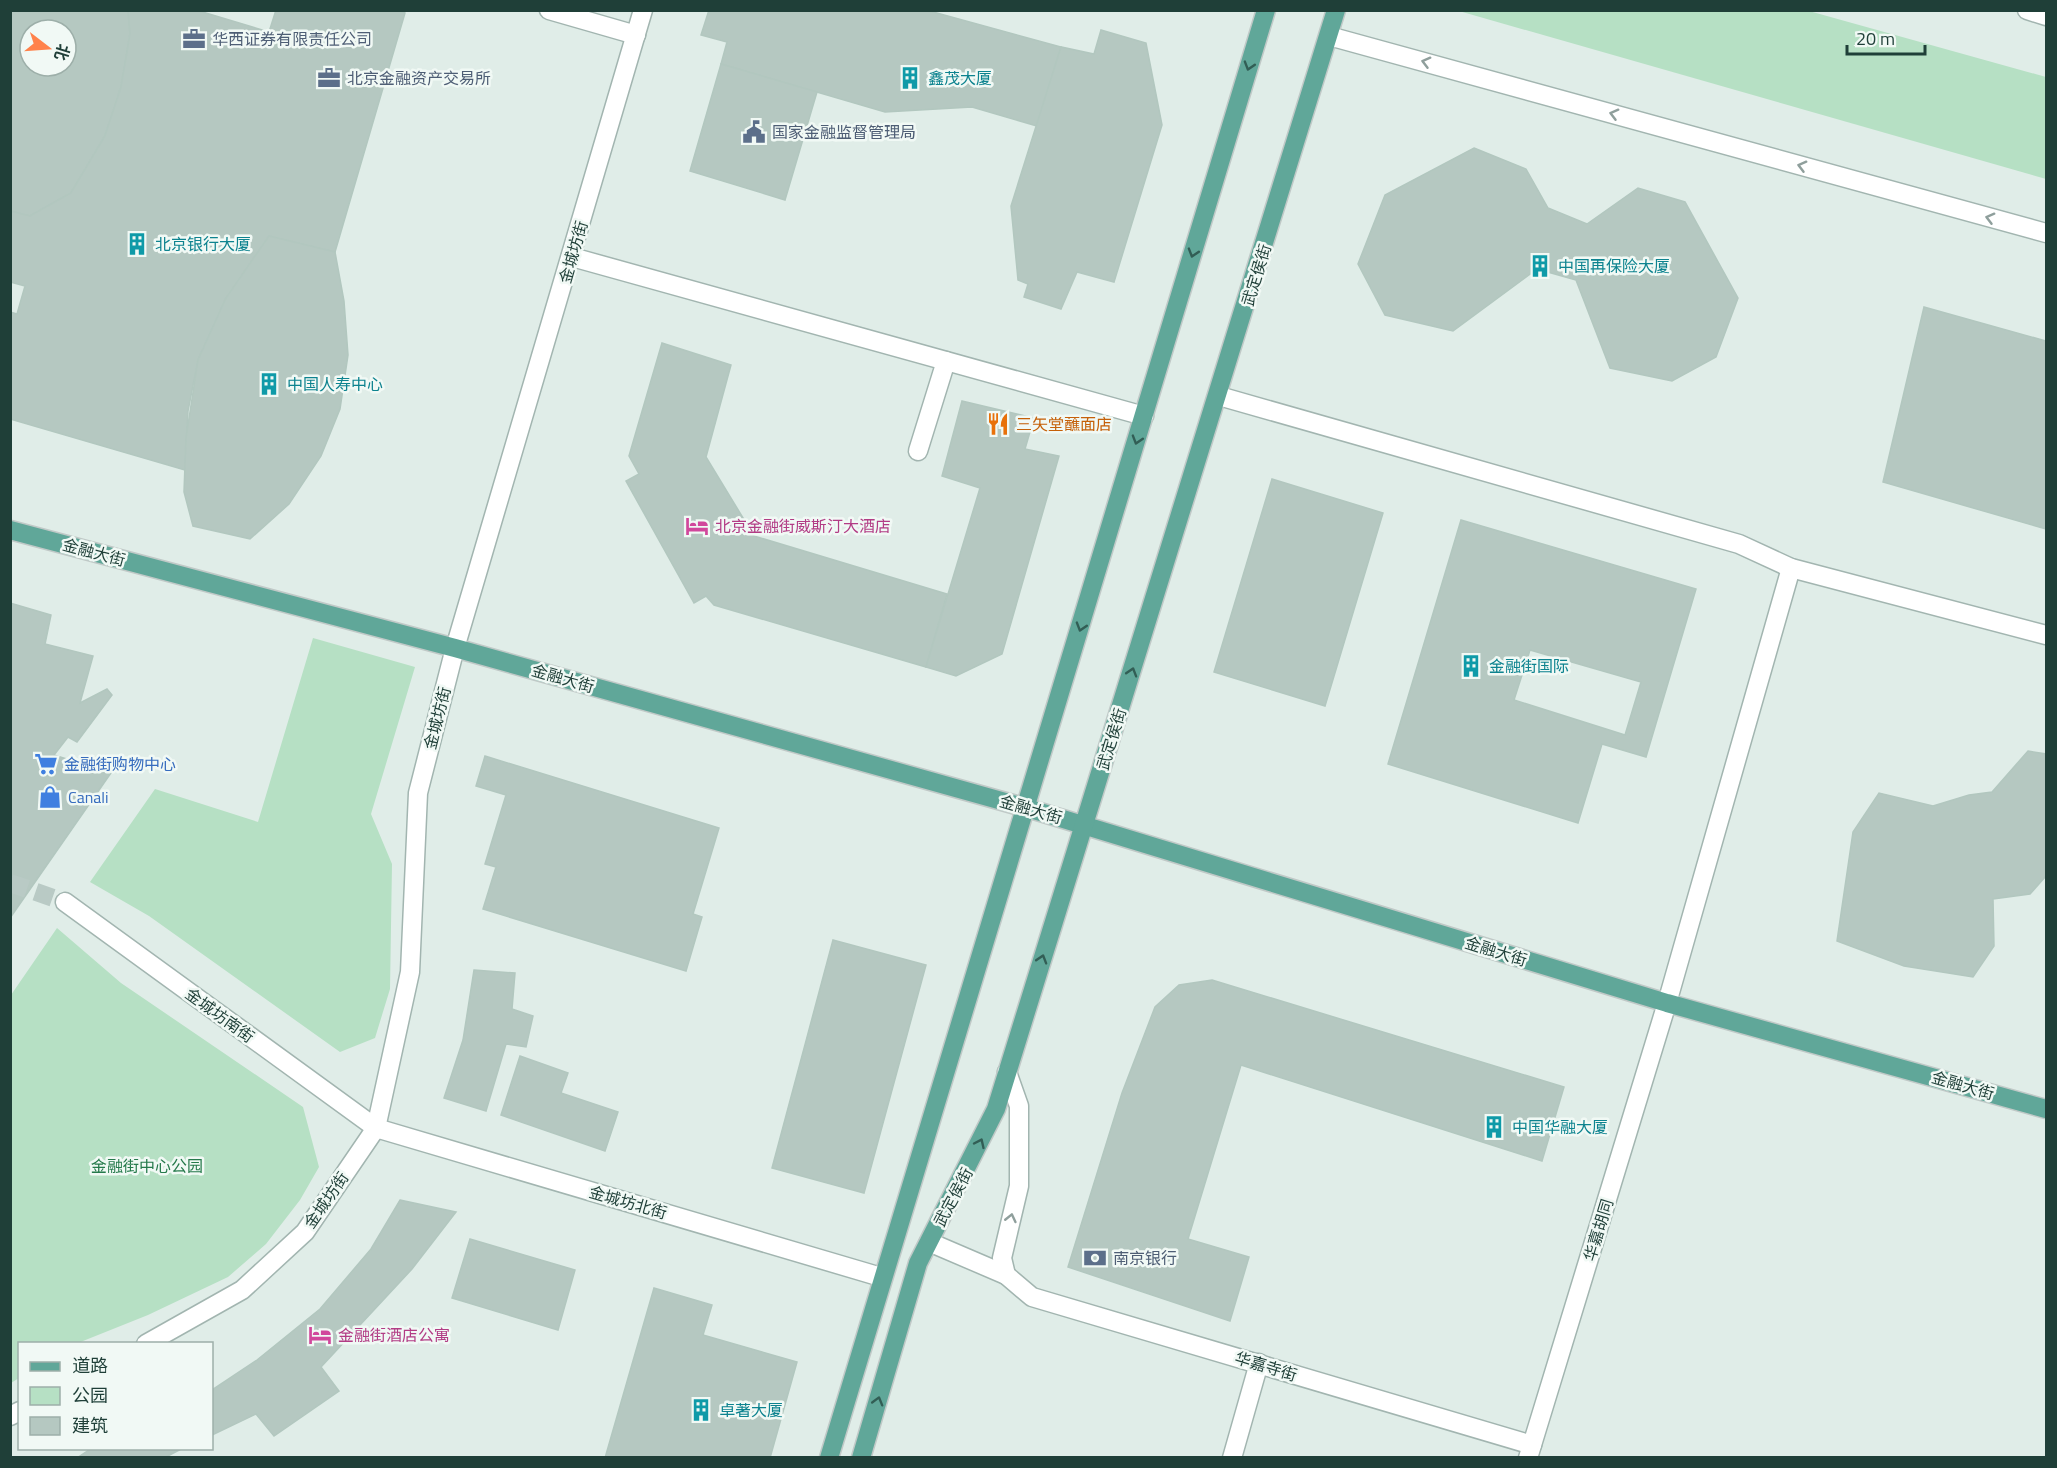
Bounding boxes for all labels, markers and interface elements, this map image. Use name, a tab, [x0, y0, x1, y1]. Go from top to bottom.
north arrow	[18, 18, 78, 78]
scale bar	[1847, 18, 1925, 56]
text: 20 m	[1856, 25, 1895, 52]
office icon: 华西证券有限责任公司	[181, 26, 207, 52]
place label: 华西证券有限责任公司	[212, 27, 372, 51]
text: 北	[49, 41, 76, 64]
one-way arrow	[1421, 57, 1431, 70]
one-way arrow	[1244, 61, 1256, 71]
office icon: 北京金融资产交易所	[316, 65, 342, 91]
building icon: 鑫茂大厦	[897, 65, 923, 91]
place label: 北京金融资产交易所	[347, 66, 491, 90]
place label: 鑫茂大厦	[928, 66, 992, 90]
one-way arrow	[1609, 109, 1620, 121]
public building icon: 国家金融监督管理局	[741, 119, 767, 145]
place label: 国家金融监督管理局	[772, 120, 916, 144]
one-way arrow	[1797, 161, 1808, 173]
one-way arrow	[1985, 213, 1996, 225]
street label: 金城坊街	[553, 218, 593, 286]
building icon: 北京银行大厦	[124, 231, 150, 257]
place label: 北京银行大厦	[155, 232, 251, 256]
street label: 武定侯街	[1235, 241, 1277, 309]
one-way arrow	[1188, 247, 1200, 258]
building icon: 中国再保险大厦	[1527, 253, 1553, 279]
place label: 中国再保险大厦	[1558, 254, 1670, 278]
building icon: 中国人寿中心	[256, 371, 282, 397]
place label: 中国人寿中心	[287, 372, 383, 396]
restaurant icon: 三矢堂蘸面店	[985, 411, 1011, 437]
place label: 三矢堂蘸面店	[1016, 412, 1112, 436]
one-way arrow	[1132, 434, 1144, 445]
hotel icon: 北京金融街威斯汀大酒店	[684, 513, 710, 539]
place label: 北京金融街威斯汀大酒店	[715, 514, 891, 538]
street label: 金融大街	[60, 532, 128, 572]
one-way arrow	[1076, 621, 1088, 632]
building icon: 金融街国际	[1458, 653, 1484, 679]
place label: 金融街国际	[1489, 654, 1569, 678]
street label: 金融大街	[529, 658, 597, 698]
one-way arrow	[1125, 667, 1137, 678]
street label: 金城坊街	[418, 684, 456, 752]
street label: 武定侯街	[1090, 705, 1132, 773]
supermarket icon: 金融街购物中心	[33, 751, 59, 777]
place label: 金融街购物中心	[64, 752, 176, 776]
shop icon: Canali	[37, 784, 63, 810]
place label: Canali	[68, 785, 109, 809]
street label: 金融大街	[997, 789, 1065, 829]
street label: 金融大街	[1462, 930, 1530, 972]
one-way arrow	[1035, 954, 1047, 965]
street label: 金城坊南街	[181, 982, 259, 1048]
street label: 金融大街	[1929, 1065, 1997, 1105]
building icon: 中国华融大厦	[1481, 1114, 1507, 1140]
place label: 中国华融大厦	[1512, 1115, 1608, 1139]
one-way arrow	[973, 1139, 985, 1150]
park label: 金融街中心公园	[91, 1154, 203, 1178]
street label: 武定侯街	[927, 1163, 979, 1231]
street label: 金城坊街	[298, 1167, 354, 1233]
street label: 金城坊北街	[586, 1179, 670, 1225]
street label: 华嘉胡同	[1577, 1196, 1619, 1264]
one-way arrow	[1004, 1213, 1017, 1223]
bank icon: 南京银行	[1082, 1245, 1108, 1271]
place label: 南京银行	[1113, 1246, 1177, 1270]
hotel icon: 金融街酒店公寓	[307, 1322, 333, 1348]
place label: 金融街酒店公寓	[338, 1323, 450, 1347]
legend	[18, 1342, 213, 1450]
street label: 华嘉寺街	[1232, 1345, 1300, 1387]
text: 道路	[72, 1352, 108, 1379]
text: 公园	[72, 1382, 108, 1409]
one-way arrow	[871, 1396, 883, 1407]
building icon: 卓著大厦	[688, 1397, 714, 1423]
place label: 卓著大厦	[719, 1398, 783, 1422]
text: 建筑	[72, 1412, 108, 1439]

